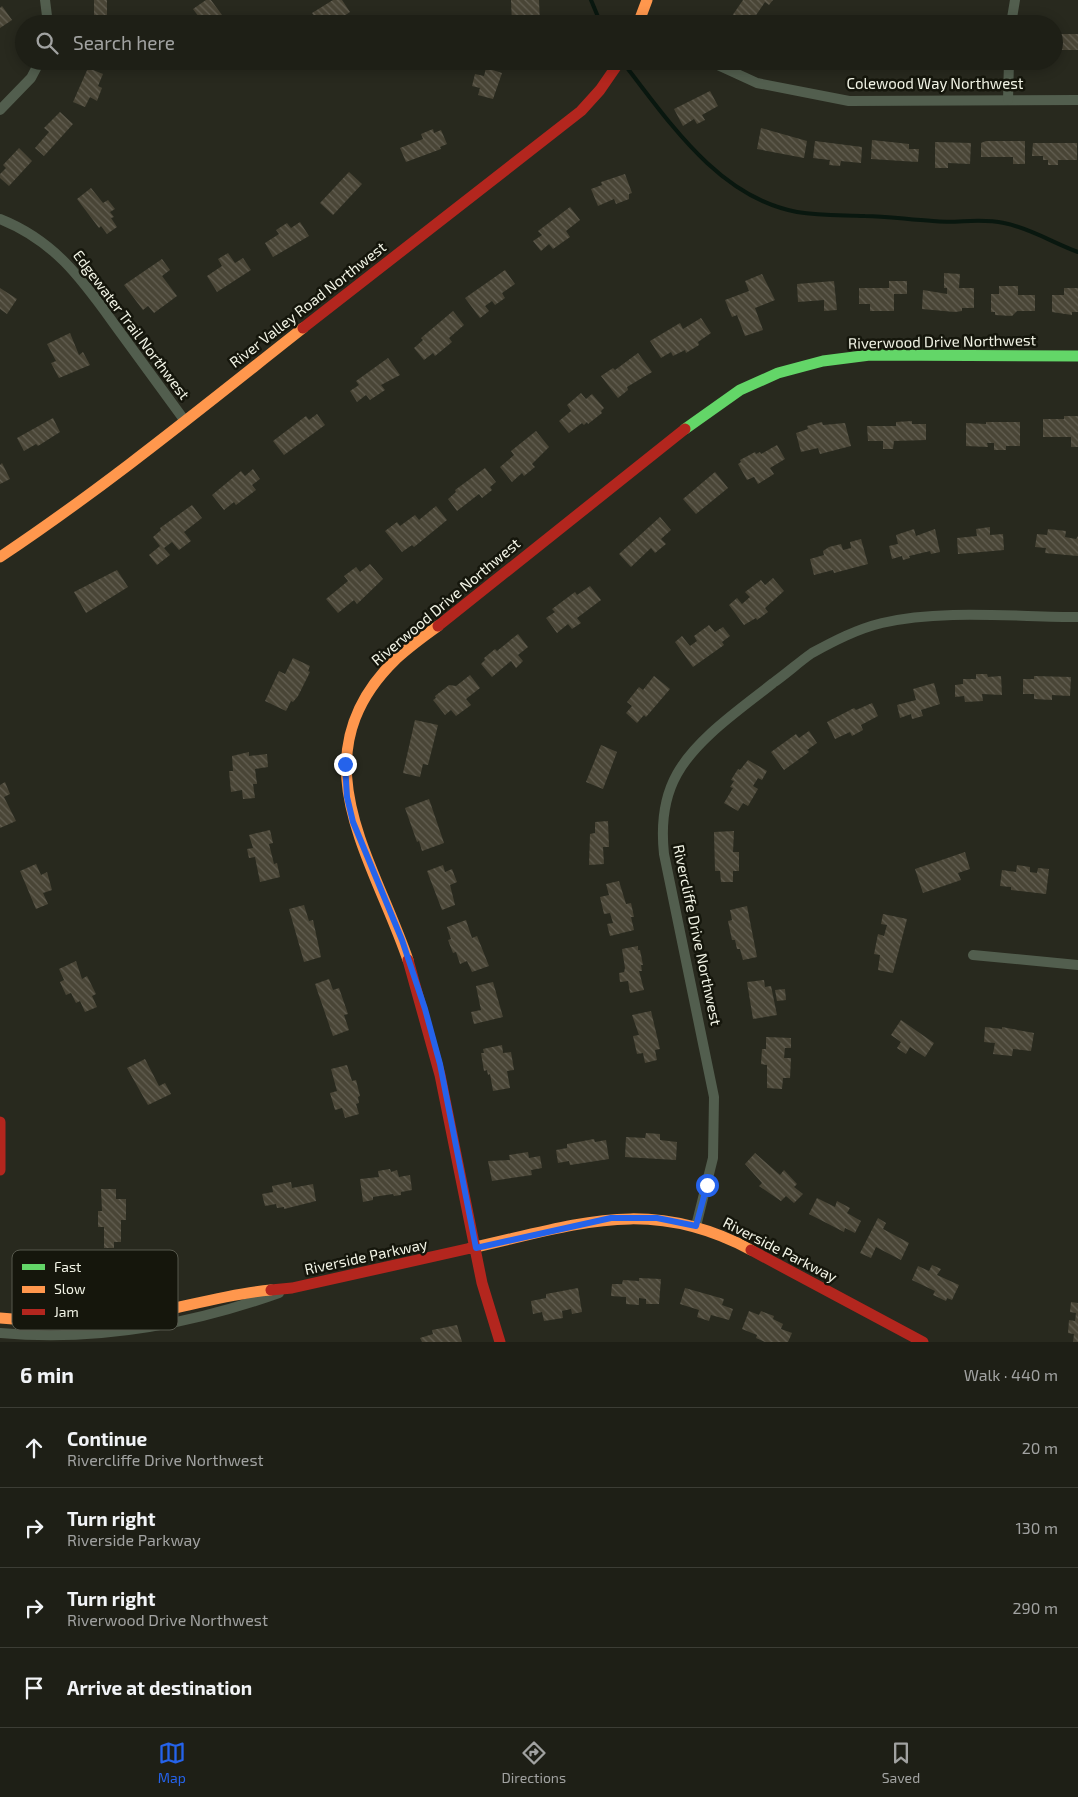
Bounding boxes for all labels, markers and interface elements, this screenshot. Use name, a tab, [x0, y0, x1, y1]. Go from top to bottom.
search box	[15, 15, 1063, 70]
icon: search	[33, 29, 61, 57]
text: Search here	[73, 31, 175, 54]
street label: Colewood Way Northwest	[846, 74, 1024, 92]
street label: River Valley Road Northwest	[226, 237, 389, 371]
street label: Edgewater Trail Northwest	[70, 246, 194, 403]
street label: Riverwood Drive Northwest	[848, 330, 1037, 352]
street label: Riverwood Drive Northwest	[367, 534, 524, 669]
route end	[334, 753, 357, 776]
street label: Rivercliffe Drive Northwest	[670, 843, 726, 1027]
route start	[696, 1174, 719, 1197]
street label: Riverside Parkway	[720, 1213, 840, 1286]
street label: Riverside Parkway	[303, 1234, 429, 1278]
legend	[12, 1250, 178, 1330]
text: Fast	[54, 1258, 81, 1275]
text: Slow	[54, 1280, 86, 1297]
text: Jam	[54, 1303, 79, 1320]
text: 6 min	[20, 1362, 74, 1387]
text: Walk · 440 m	[964, 1365, 1058, 1384]
text: Continue	[67, 1427, 147, 1450]
icon: ahead	[20, 1434, 48, 1462]
text: 20 m	[1022, 1438, 1058, 1457]
text: Rivercliffe Drive Northwest	[67, 1450, 264, 1469]
text: Turn right	[67, 1507, 155, 1530]
icon: right	[20, 1514, 48, 1542]
text: 130 m	[1016, 1518, 1058, 1537]
text: Riverside Parkway	[67, 1530, 201, 1549]
text: Turn right	[67, 1587, 155, 1610]
icon: right	[20, 1594, 48, 1622]
text: 290 m	[1013, 1598, 1058, 1617]
text: Riverwood Drive Northwest	[67, 1610, 268, 1629]
icon: arrive	[20, 1674, 48, 1702]
text: Arrive at destination	[67, 1676, 252, 1699]
tab: Map	[158, 1739, 186, 1786]
tab: Directions	[502, 1739, 566, 1786]
tab: Saved	[882, 1739, 920, 1786]

